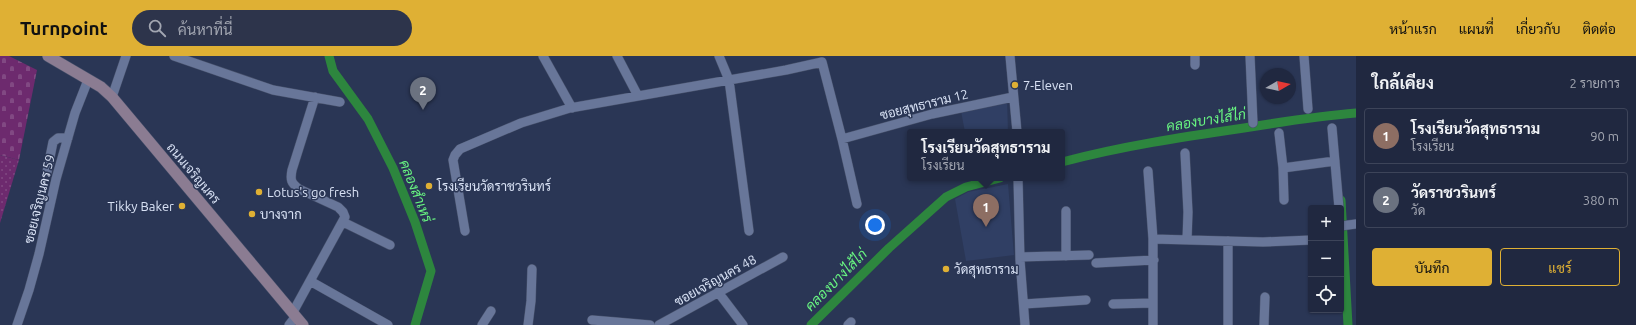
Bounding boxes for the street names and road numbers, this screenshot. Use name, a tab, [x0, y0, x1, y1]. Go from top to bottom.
street label: ซอยสุทธาราม 12	[878, 86, 970, 125]
street label: ถนนเจริญนคร	[163, 139, 224, 207]
street label: ซอยเจริญนคร 59	[20, 153, 59, 246]
street label: ซอยเจริญนคร 48	[671, 251, 759, 310]

